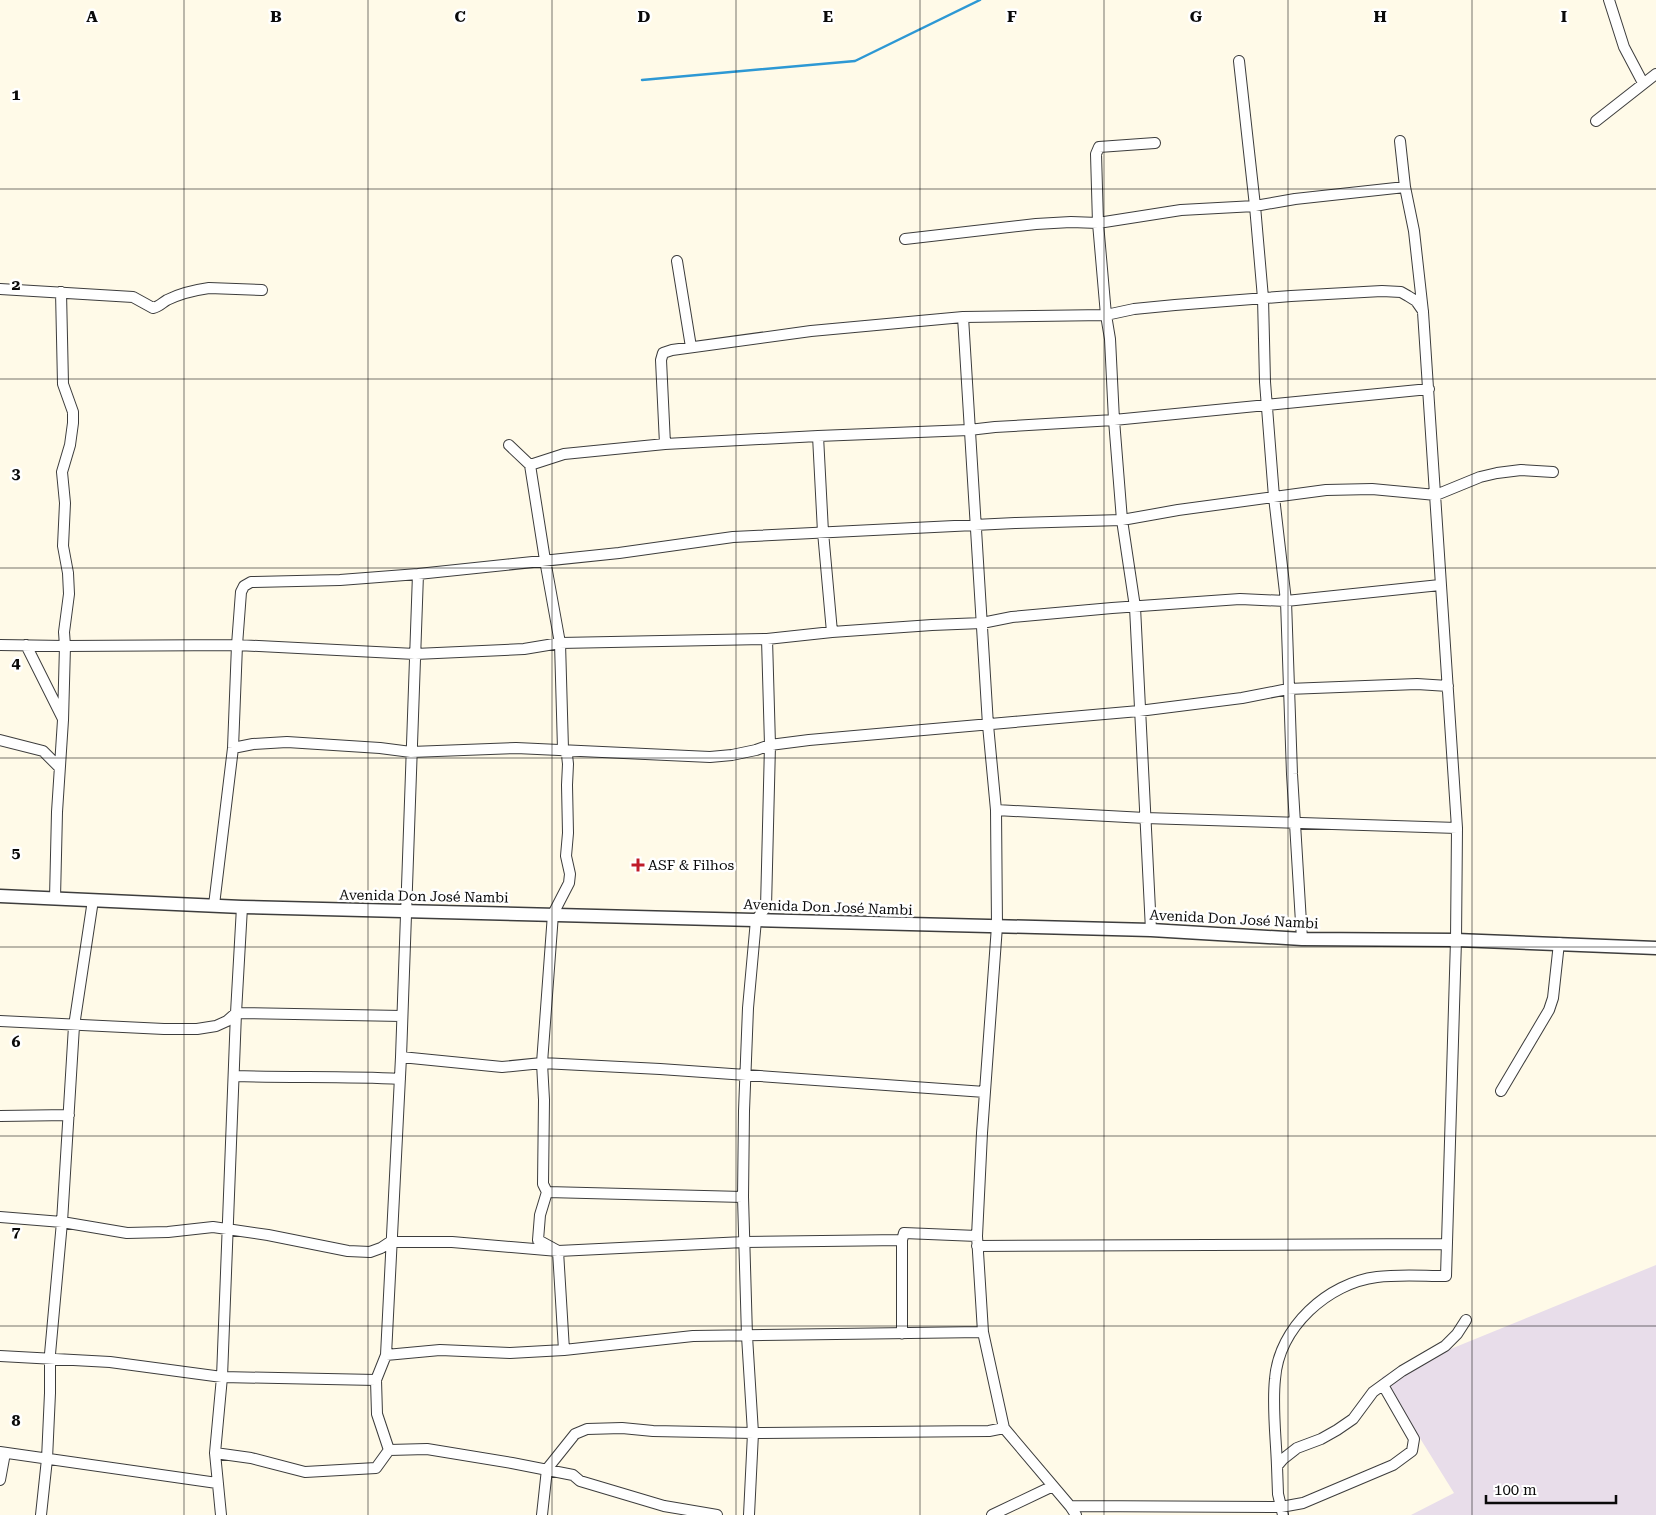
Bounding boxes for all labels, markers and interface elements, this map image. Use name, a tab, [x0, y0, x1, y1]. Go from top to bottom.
text: A	[86, 7, 98, 26]
text: B	[270, 7, 282, 26]
text: C	[454, 7, 466, 26]
text: D	[638, 7, 651, 26]
text: E	[823, 7, 833, 26]
text: F	[1007, 7, 1017, 26]
text: G	[1190, 7, 1203, 26]
text: H	[1373, 7, 1387, 26]
text: I	[1561, 7, 1567, 26]
text: 1	[12, 85, 21, 104]
text: 2	[12, 275, 21, 294]
text: 3	[12, 464, 21, 483]
text: 4	[12, 653, 21, 672]
text: 5	[12, 843, 21, 862]
place label: ASF & Filhos	[648, 857, 735, 873]
marker: ASF & Filhos	[632, 859, 644, 871]
street label: Avenida Don José Nambi	[339, 887, 509, 905]
street label: Avenida Don José Nambi	[743, 896, 913, 918]
street label: Avenida Don José Nambi	[1149, 907, 1319, 931]
text: 6	[12, 1032, 21, 1051]
text: 7	[12, 1222, 21, 1241]
text: 8	[12, 1411, 21, 1430]
scale bar	[1486, 1472, 1616, 1504]
text: 100 m	[1494, 1481, 1537, 1499]

